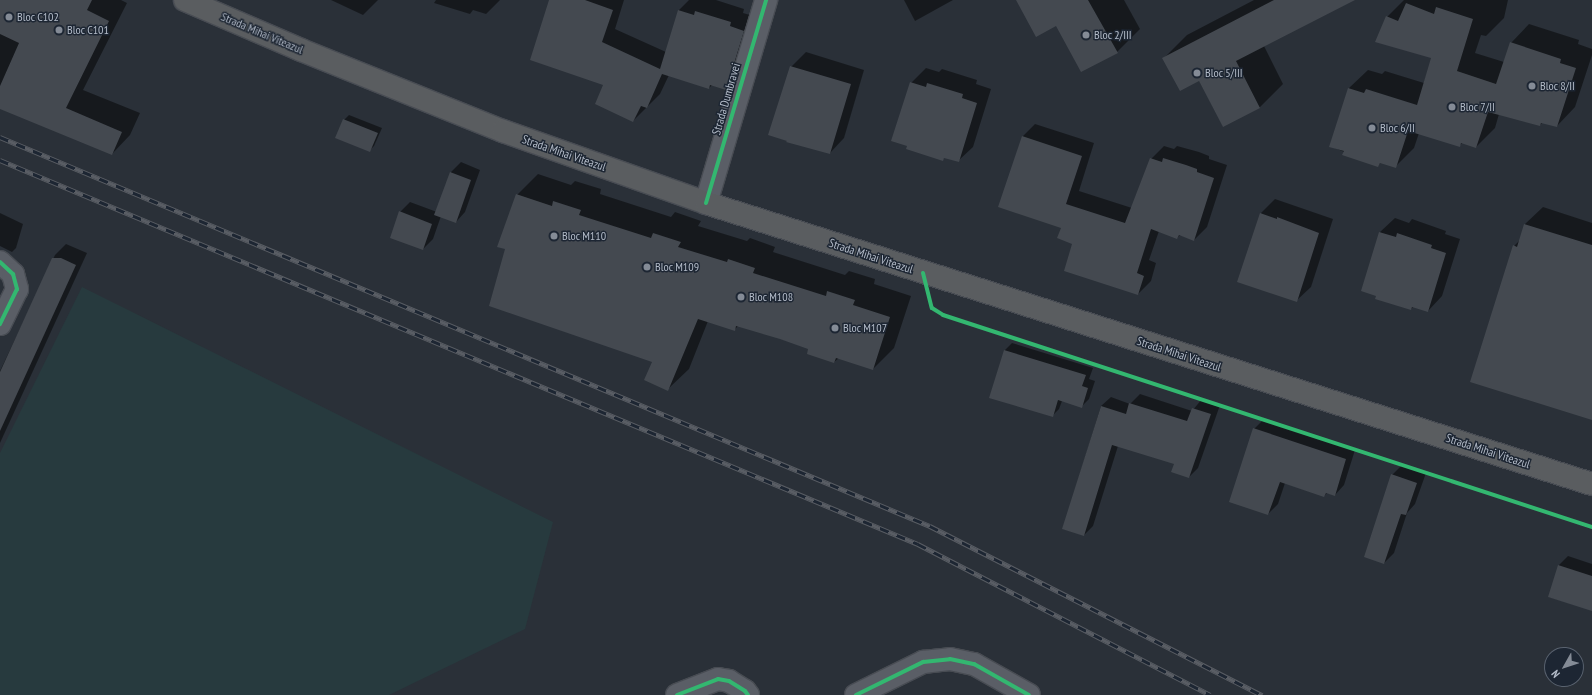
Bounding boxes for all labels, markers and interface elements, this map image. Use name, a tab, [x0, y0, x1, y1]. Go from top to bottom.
street label: Strada Mihai Viteazul	[219, 9, 305, 57]
place label: Bloc C102	[17, 10, 59, 24]
marker: Bloc C102	[4, 12, 14, 22]
place label: Bloc C101	[67, 23, 109, 37]
marker: Bloc C101	[54, 25, 64, 35]
place label: Bloc 2/III	[1094, 28, 1132, 42]
marker: Bloc 2/III	[1081, 30, 1091, 40]
street label: Strada Dumbravei	[709, 61, 743, 137]
place label: Bloc 5/III	[1205, 66, 1243, 80]
marker: Bloc 5/III	[1192, 68, 1202, 78]
place label: Bloc 8/II	[1540, 79, 1575, 93]
marker: Bloc 8/II	[1527, 81, 1537, 91]
place label: Bloc 7/II	[1460, 100, 1495, 114]
marker: Bloc 7/II	[1447, 102, 1457, 112]
place label: Bloc 6/II	[1380, 121, 1415, 135]
marker: Bloc 6/II	[1367, 123, 1377, 133]
street label: Strada Mihai Viteazul	[520, 132, 608, 174]
place label: Bloc M110	[562, 229, 606, 243]
marker: Bloc M110	[549, 231, 559, 241]
street label: Strada Mihai Viteazul	[827, 236, 915, 276]
place label: Bloc M109	[655, 260, 699, 274]
marker: Bloc M109	[642, 262, 652, 272]
place label: Bloc M108	[749, 290, 793, 304]
marker: Bloc M108	[736, 292, 746, 302]
place label: Bloc M107	[843, 321, 887, 335]
marker: Bloc M107	[830, 323, 840, 333]
street label: Strada Mihai Viteazul	[1135, 334, 1223, 374]
street label: Strada Mihai Viteazul	[1444, 431, 1532, 471]
north arrow	[1544, 647, 1584, 687]
text: N	[1548, 667, 1563, 681]

